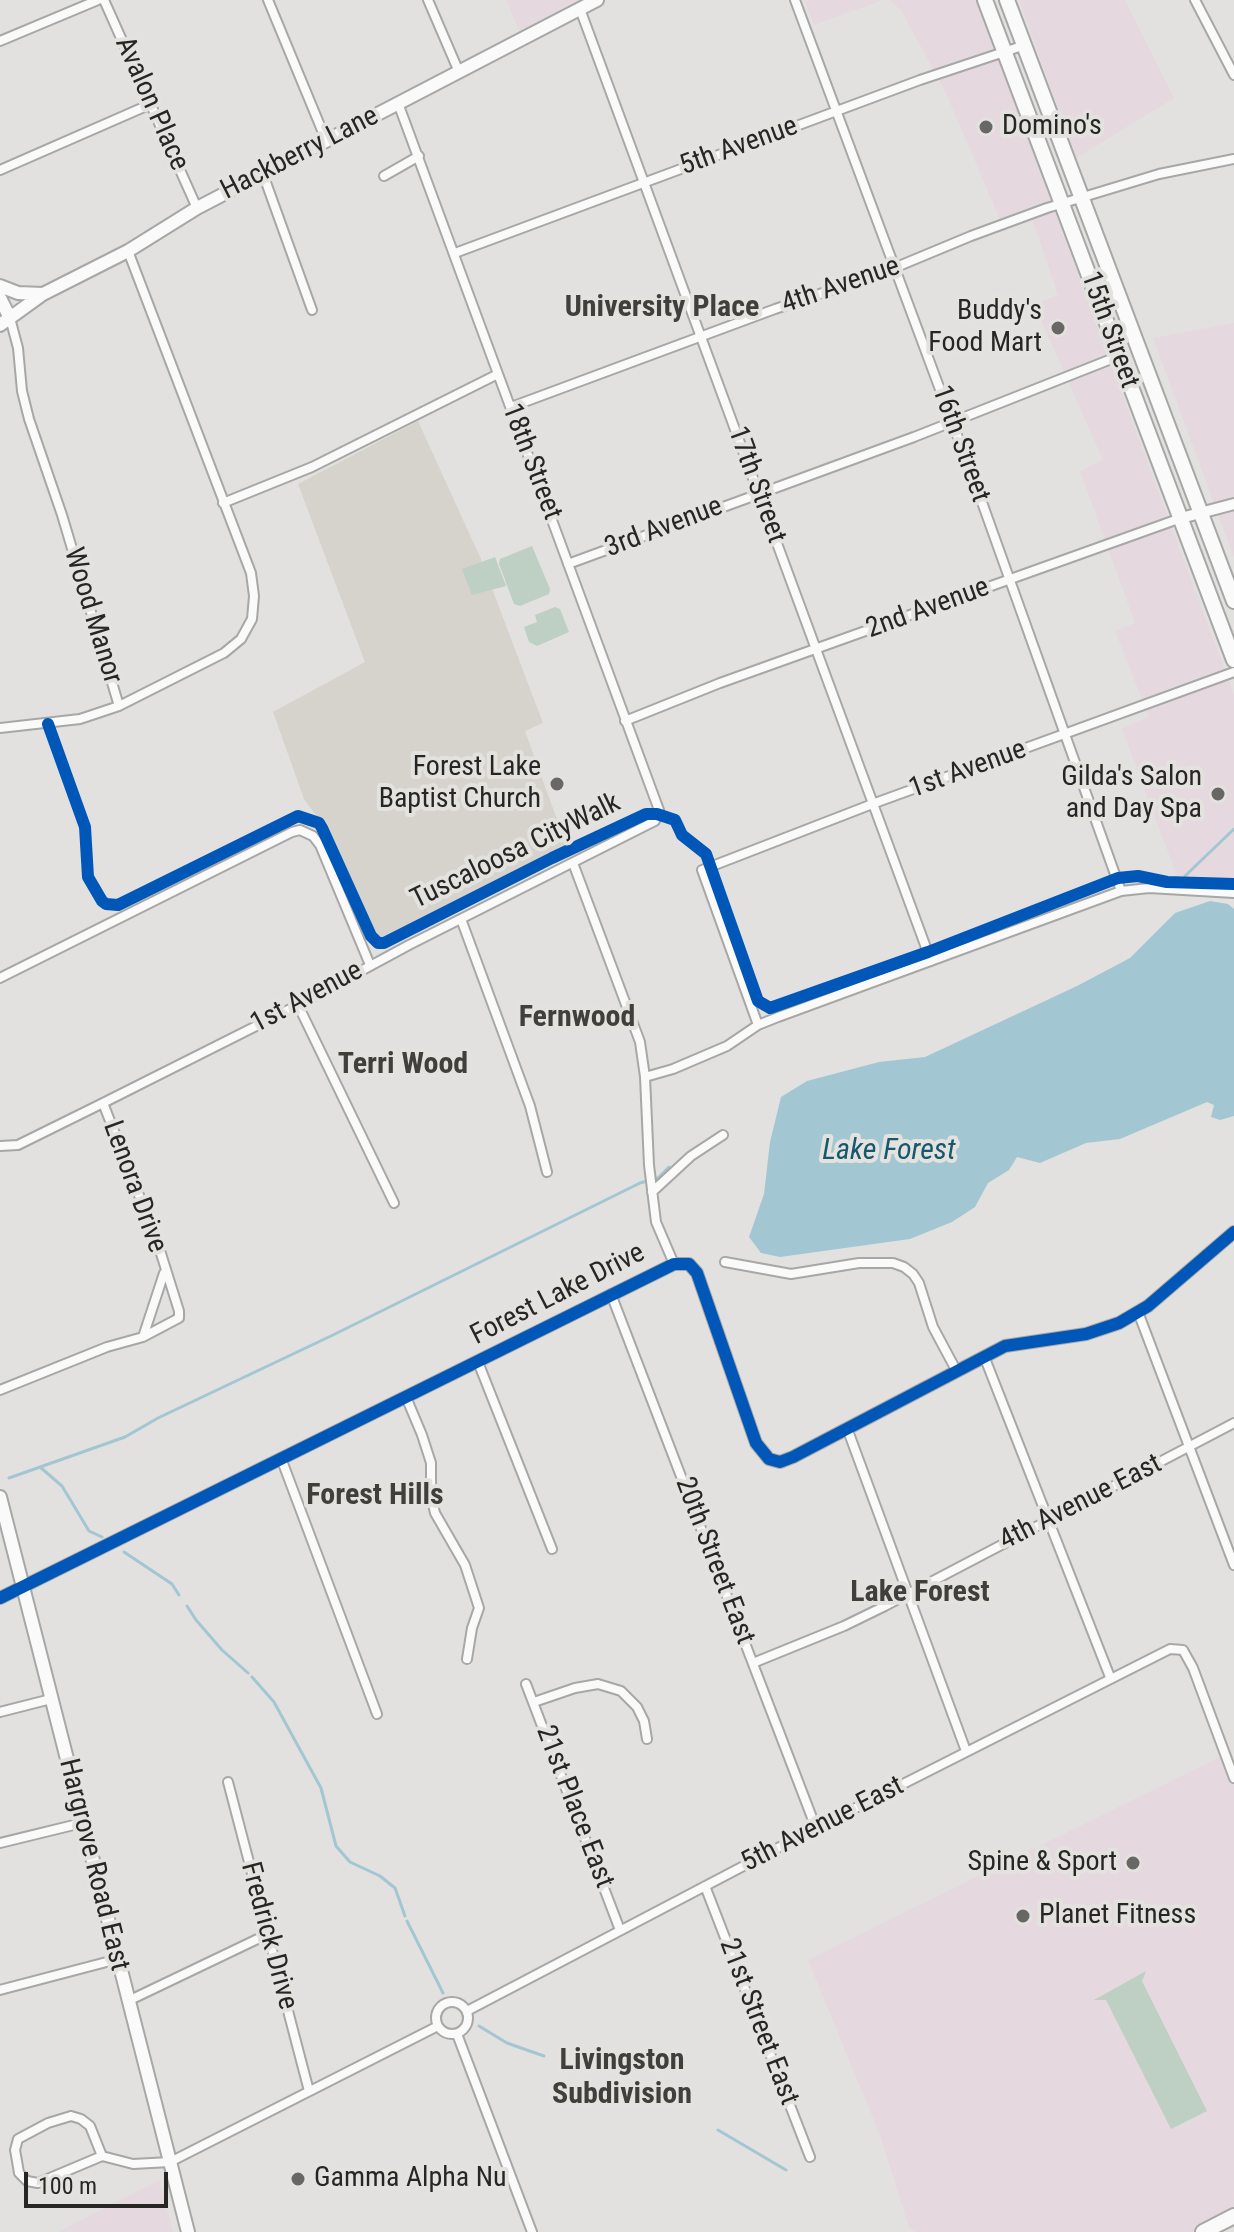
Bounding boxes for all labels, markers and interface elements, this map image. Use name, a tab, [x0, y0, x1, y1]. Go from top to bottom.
street label: Avalon Place	[107, 32, 195, 176]
street label: Hackberry Lane	[216, 100, 384, 208]
street label: 5th Avenue	[676, 110, 802, 184]
place label: Domino's	[1002, 110, 1102, 144]
marker: Domino's	[977, 118, 995, 136]
street label: 4th Avenue	[778, 250, 904, 322]
street label: 15th Street	[1072, 267, 1146, 393]
district label: University Place	[565, 290, 759, 326]
place label: Buddy's Food Mart	[928, 295, 1042, 361]
marker: Buddy's Food Mart	[1049, 319, 1067, 337]
street label: 16th Street	[923, 381, 997, 507]
street label: 18th Street	[494, 399, 568, 525]
street label: 17th Street	[719, 422, 793, 548]
street label: 3rd Avenue	[601, 490, 727, 566]
street label: Wood Manor	[55, 544, 129, 688]
street label: 2nd Avenue	[862, 571, 994, 647]
street label: 1st Avenue	[905, 733, 1031, 807]
place label: Forest Lake Baptist Church	[379, 751, 541, 817]
place label: Gilda's Salon and Day Spa	[1061, 761, 1202, 827]
marker: Forest Lake Baptist Church	[548, 775, 566, 793]
marker: Gilda's Salon and Day Spa	[1209, 785, 1227, 803]
street label: Tuscaloosa CityWalk	[406, 787, 626, 917]
street label: 1st Avenue	[245, 955, 369, 1041]
district label: Fernwood	[519, 1000, 635, 1036]
district label: Terri Wood	[338, 1047, 468, 1083]
street label: Lenora Drive	[95, 1117, 173, 1257]
water label: Lake Forest	[822, 1133, 956, 1169]
street label: Forest Lake Drive	[465, 1237, 651, 1353]
street label: 4th Avenue East	[994, 1448, 1168, 1558]
street label: 20th Street East	[667, 1473, 761, 1649]
district label: Forest Hills	[306, 1478, 444, 1514]
district label: Lake Forest	[850, 1575, 990, 1611]
street label: 21st Place East	[528, 1721, 620, 1893]
street label: Hargrove Road East	[50, 1755, 136, 1975]
street label: 5th Avenue East	[736, 1770, 910, 1880]
place label: Spine & Sport	[968, 1846, 1117, 1880]
marker: Spine & Sport	[1124, 1854, 1142, 1872]
street label: Fredrick Drive	[232, 1859, 304, 2013]
place label: Planet Fitness	[1039, 1899, 1196, 1933]
marker: Planet Fitness	[1014, 1907, 1032, 1925]
street label: 21st Street East	[711, 1934, 805, 2110]
district label: Livingston Subdivision	[552, 2043, 692, 2114]
scale bar	[28, 2156, 172, 2206]
place label: Gamma Alpha Nu	[314, 2162, 507, 2196]
marker: Gamma Alpha Nu	[289, 2170, 307, 2188]
text: 100 m	[38, 2172, 97, 2200]

